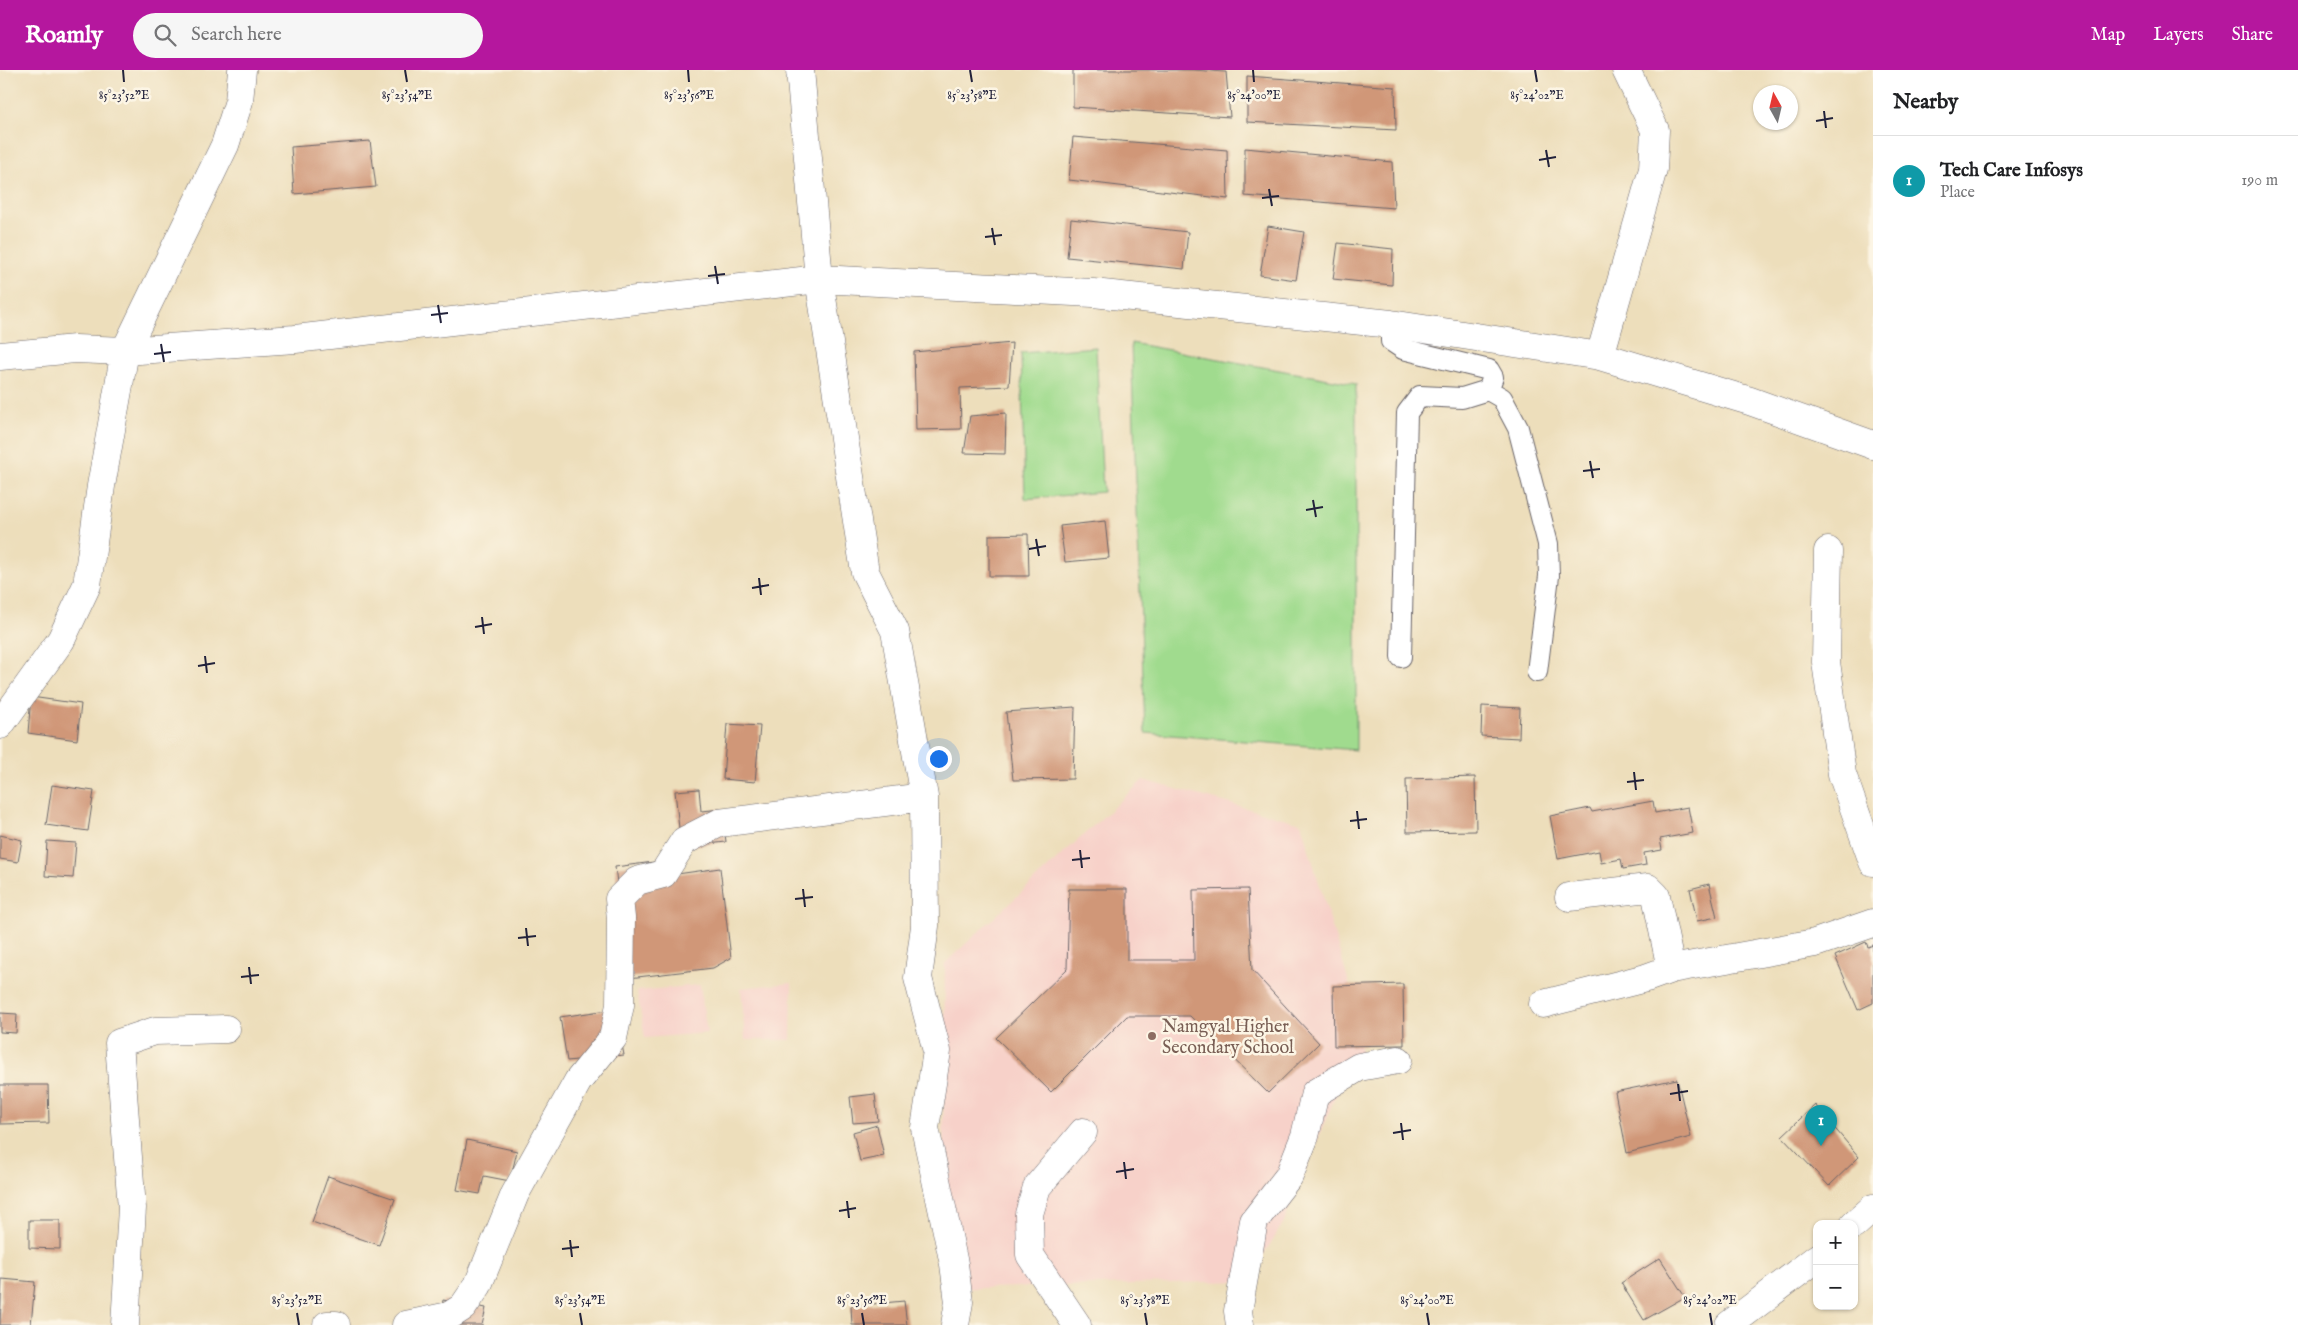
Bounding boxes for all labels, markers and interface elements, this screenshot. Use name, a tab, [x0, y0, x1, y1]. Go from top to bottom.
search box	[133, 13, 483, 58]
text: Roamly	[25, 20, 103, 51]
icon: search	[151, 21, 179, 49]
text: Search here	[191, 23, 282, 47]
text: Map	[2091, 24, 2125, 47]
text: Layers	[2153, 24, 2204, 47]
text: Share	[2232, 24, 2273, 47]
north arrow	[1753, 85, 1798, 130]
text: 85°23'52"E	[99, 88, 149, 103]
text: 85°23'54"E	[382, 88, 432, 103]
text: 85°23'56"E	[664, 88, 714, 103]
text: 85°23'58"E	[947, 88, 997, 103]
text: 85°24'00"E	[1227, 88, 1281, 103]
text: 85°24'02"E	[1510, 88, 1564, 103]
text: Nearby	[1893, 89, 1958, 116]
text: Tech Care Infosys	[1940, 159, 2083, 183]
text: 1	[1906, 171, 1912, 191]
text: 190 m	[2241, 171, 2278, 191]
text: Place	[1940, 183, 1975, 203]
your location	[926, 746, 952, 772]
place label: Namgyal Higher Secondary School	[1162, 1016, 1294, 1060]
marker: Namgyal Higher Secondary School	[1146, 1030, 1158, 1042]
pin: 1	[1805, 1105, 1837, 1146]
map controls	[1813, 1220, 1858, 1310]
button: +	[1813, 1220, 1858, 1265]
button: −	[1813, 1265, 1858, 1310]
text: 85°23'52"E	[272, 1293, 322, 1308]
text: 85°23'54"E	[555, 1293, 605, 1308]
text: 85°23'56"E	[837, 1293, 887, 1308]
text: 85°23'58"E	[1120, 1293, 1170, 1308]
text: 85°24'00"E	[1400, 1293, 1454, 1308]
text: 85°24'02"E	[1683, 1293, 1737, 1308]

